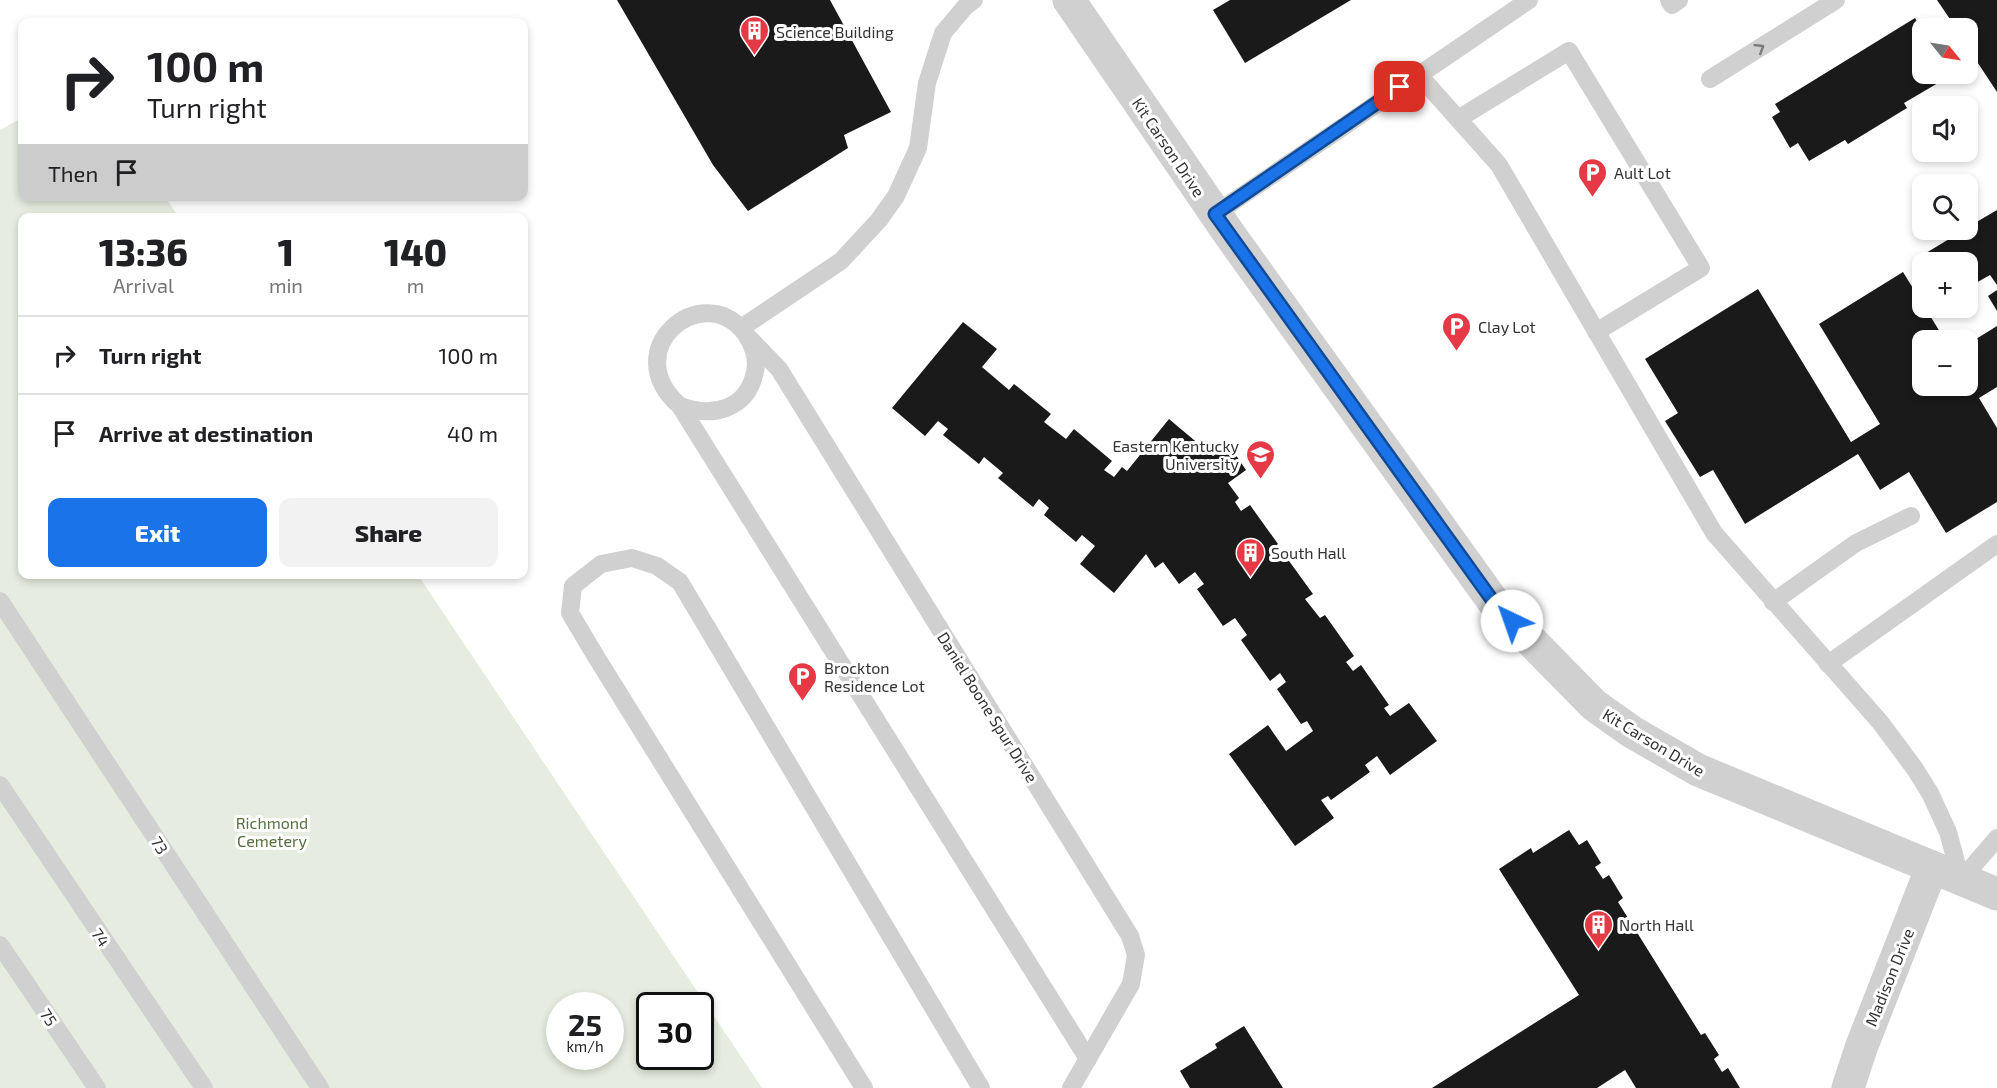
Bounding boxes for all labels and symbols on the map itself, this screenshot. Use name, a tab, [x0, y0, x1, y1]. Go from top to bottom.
building icon: Science Building	[739, 15, 771, 57]
north arrow	[1912, 18, 1978, 84]
place label: Science Building	[776, 22, 894, 41]
one-way arrow	[1754, 43, 1764, 55]
pin	[1374, 61, 1425, 112]
street label: Kit Carson Drive	[1129, 94, 1209, 200]
parking icon: Ault Lot	[1577, 156, 1609, 198]
place label: Ault Lot	[1614, 163, 1671, 182]
parking icon: Clay Lot	[1441, 310, 1473, 352]
place label: Clay Lot	[1478, 317, 1536, 336]
place label: Eastern Kentucky University	[1112, 436, 1240, 473]
school or university icon: Eastern Kentucky University	[1244, 438, 1276, 480]
building icon: South Hall	[1234, 536, 1266, 578]
place label: South Hall	[1271, 543, 1346, 562]
position arrow	[1480, 589, 1544, 653]
street label: Daniel Boone Spur Drive	[934, 628, 1042, 786]
place label: Brockton Residence Lot	[824, 658, 925, 695]
parking icon: Brockton Residence Lot	[787, 660, 819, 702]
street label: Kit Carson Drive	[1600, 704, 1708, 780]
park label: Richmond Cemetery	[236, 813, 308, 850]
street label: 73	[147, 833, 173, 857]
building icon: North Hall	[1582, 908, 1614, 950]
place label: North Hall	[1619, 915, 1694, 934]
street label: 74	[88, 924, 114, 950]
street label: Madison Drive	[1861, 925, 1917, 1029]
speed limit sign: 30	[636, 992, 714, 1070]
street label: 75	[36, 1005, 62, 1029]

